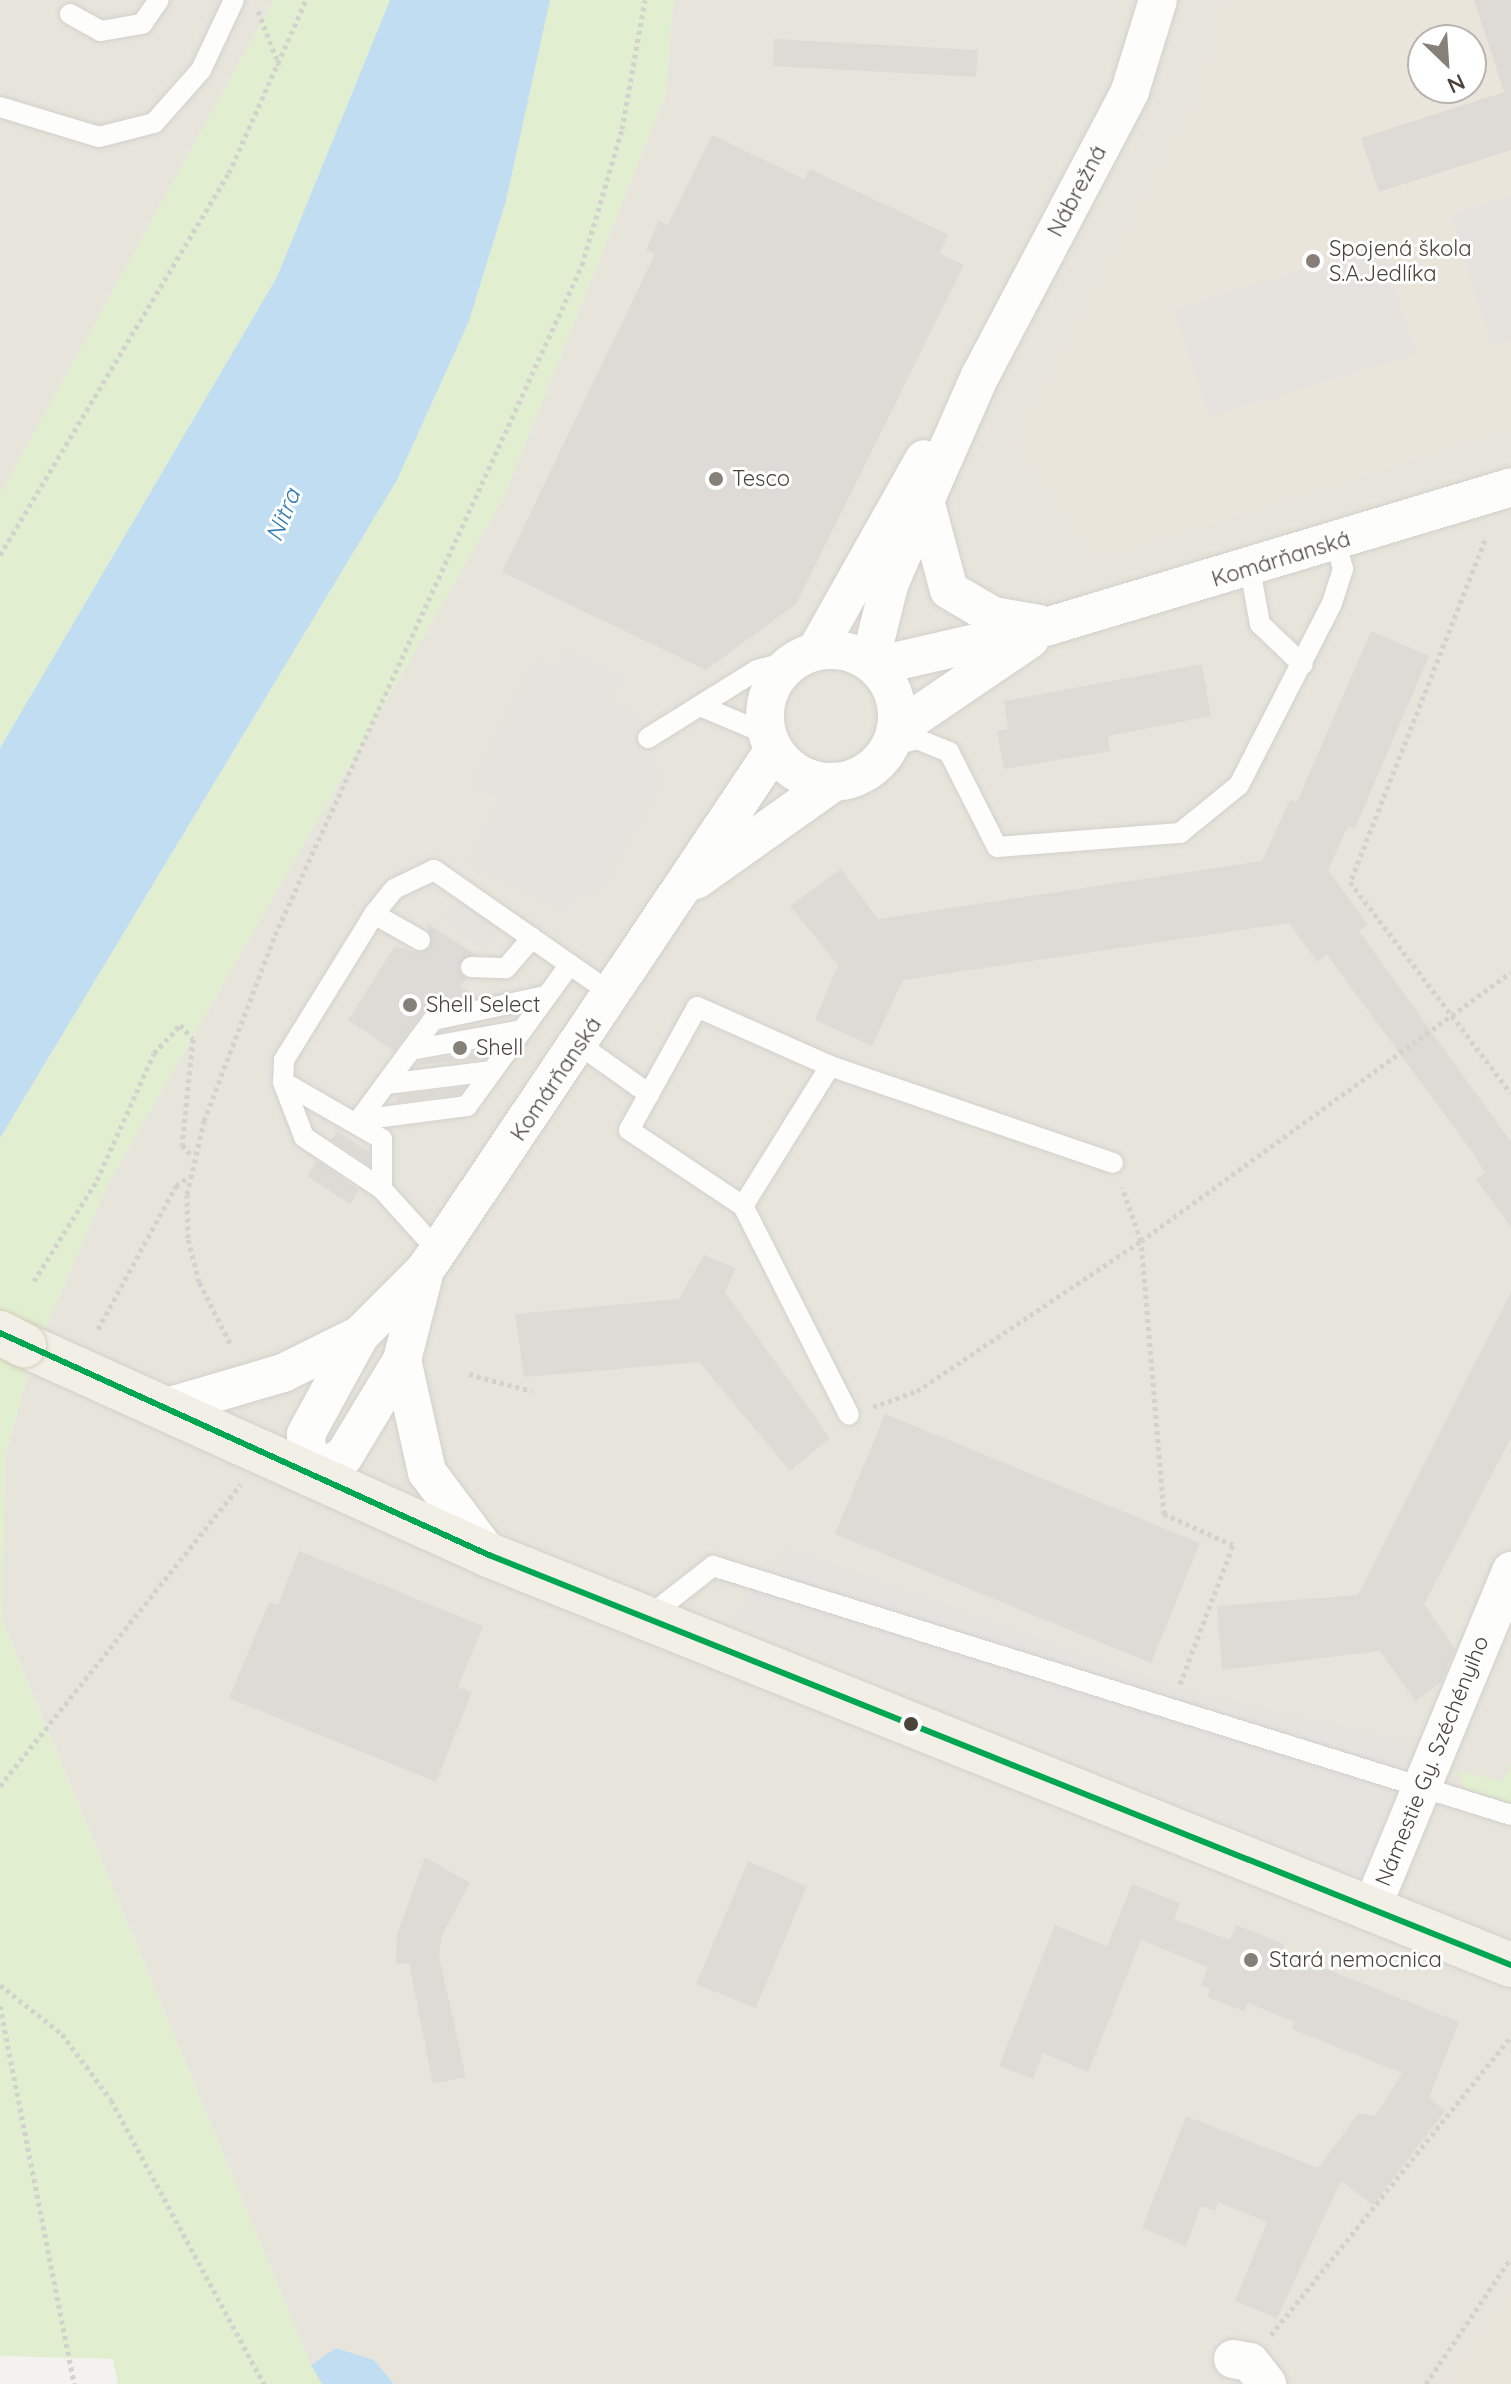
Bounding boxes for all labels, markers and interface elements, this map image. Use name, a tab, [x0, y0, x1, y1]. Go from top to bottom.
north arrow	[1407, 24, 1487, 104]
text: N	[1443, 68, 1470, 100]
street label: Nábrežná	[1042, 141, 1112, 241]
place label: Spojená škola S.A.Jedlíka	[1329, 235, 1472, 286]
marker: Spojená škola S.A.Jedlíka	[1304, 252, 1322, 270]
place label: Tesco	[732, 466, 790, 492]
marker: Tesco	[707, 470, 725, 488]
water label: Nitra	[259, 484, 307, 546]
street label: Komárňanská	[1208, 525, 1354, 593]
place label: Shell Select	[426, 992, 540, 1018]
marker: Shell Select	[401, 996, 419, 1014]
street label: Komárňanská	[505, 1012, 607, 1146]
place label: Shell	[476, 1035, 523, 1061]
marker: Shell	[451, 1039, 469, 1057]
street label: Námestie Gy. Széchényiho	[1370, 1632, 1494, 1890]
unlabelled marker	[903, 1716, 919, 1732]
place label: Stará nemocnica	[1269, 1947, 1442, 1973]
marker: Stará nemocnica	[1240, 1949, 1262, 1971]

